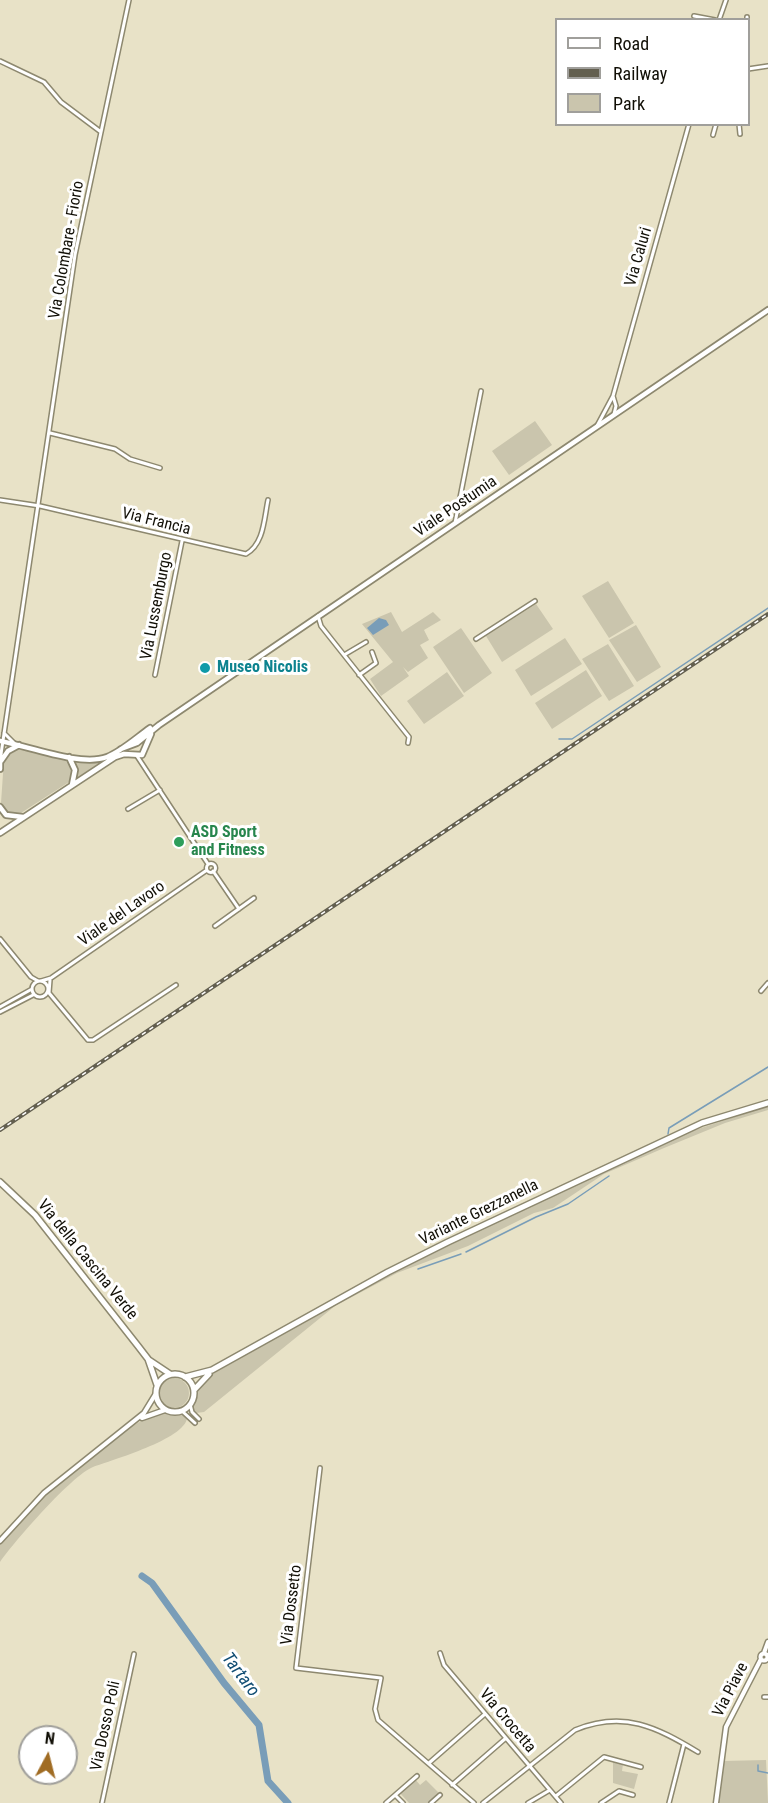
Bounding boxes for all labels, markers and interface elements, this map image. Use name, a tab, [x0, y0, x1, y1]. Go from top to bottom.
legend	[555, 18, 750, 126]
text: Road	[613, 33, 649, 54]
text: Railway	[613, 63, 667, 84]
text: Park	[613, 93, 645, 114]
street label: Via Colombare - Fiorio	[45, 179, 89, 321]
street label: Via Caluri	[621, 225, 657, 289]
street label: Viale Postumia	[411, 472, 501, 542]
street label: Via Francia	[120, 504, 192, 540]
street label: Via Lussemburgo	[137, 550, 177, 662]
place label: Museo Nicolis	[217, 658, 308, 678]
marker: Museo Nicolis	[198, 661, 212, 675]
place label: ASD Sport and Fitness	[191, 823, 265, 861]
marker: ASD Sport and Fitness	[172, 835, 186, 849]
street label: Viale del Lavoro	[75, 877, 169, 951]
street label: Variante Grezzanella	[416, 1176, 542, 1250]
street label: Via della Cascina Verde	[33, 1196, 141, 1324]
street label: Via Dossetto	[278, 1564, 306, 1646]
water label: Tartaro	[216, 1649, 264, 1701]
street label: Via Piave	[709, 1660, 753, 1720]
street label: Via Dosso Poli	[87, 1679, 125, 1773]
street label: Via Crocetta	[475, 1685, 539, 1757]
north arrow	[18, 1725, 78, 1785]
text: N	[44, 1729, 56, 1749]

